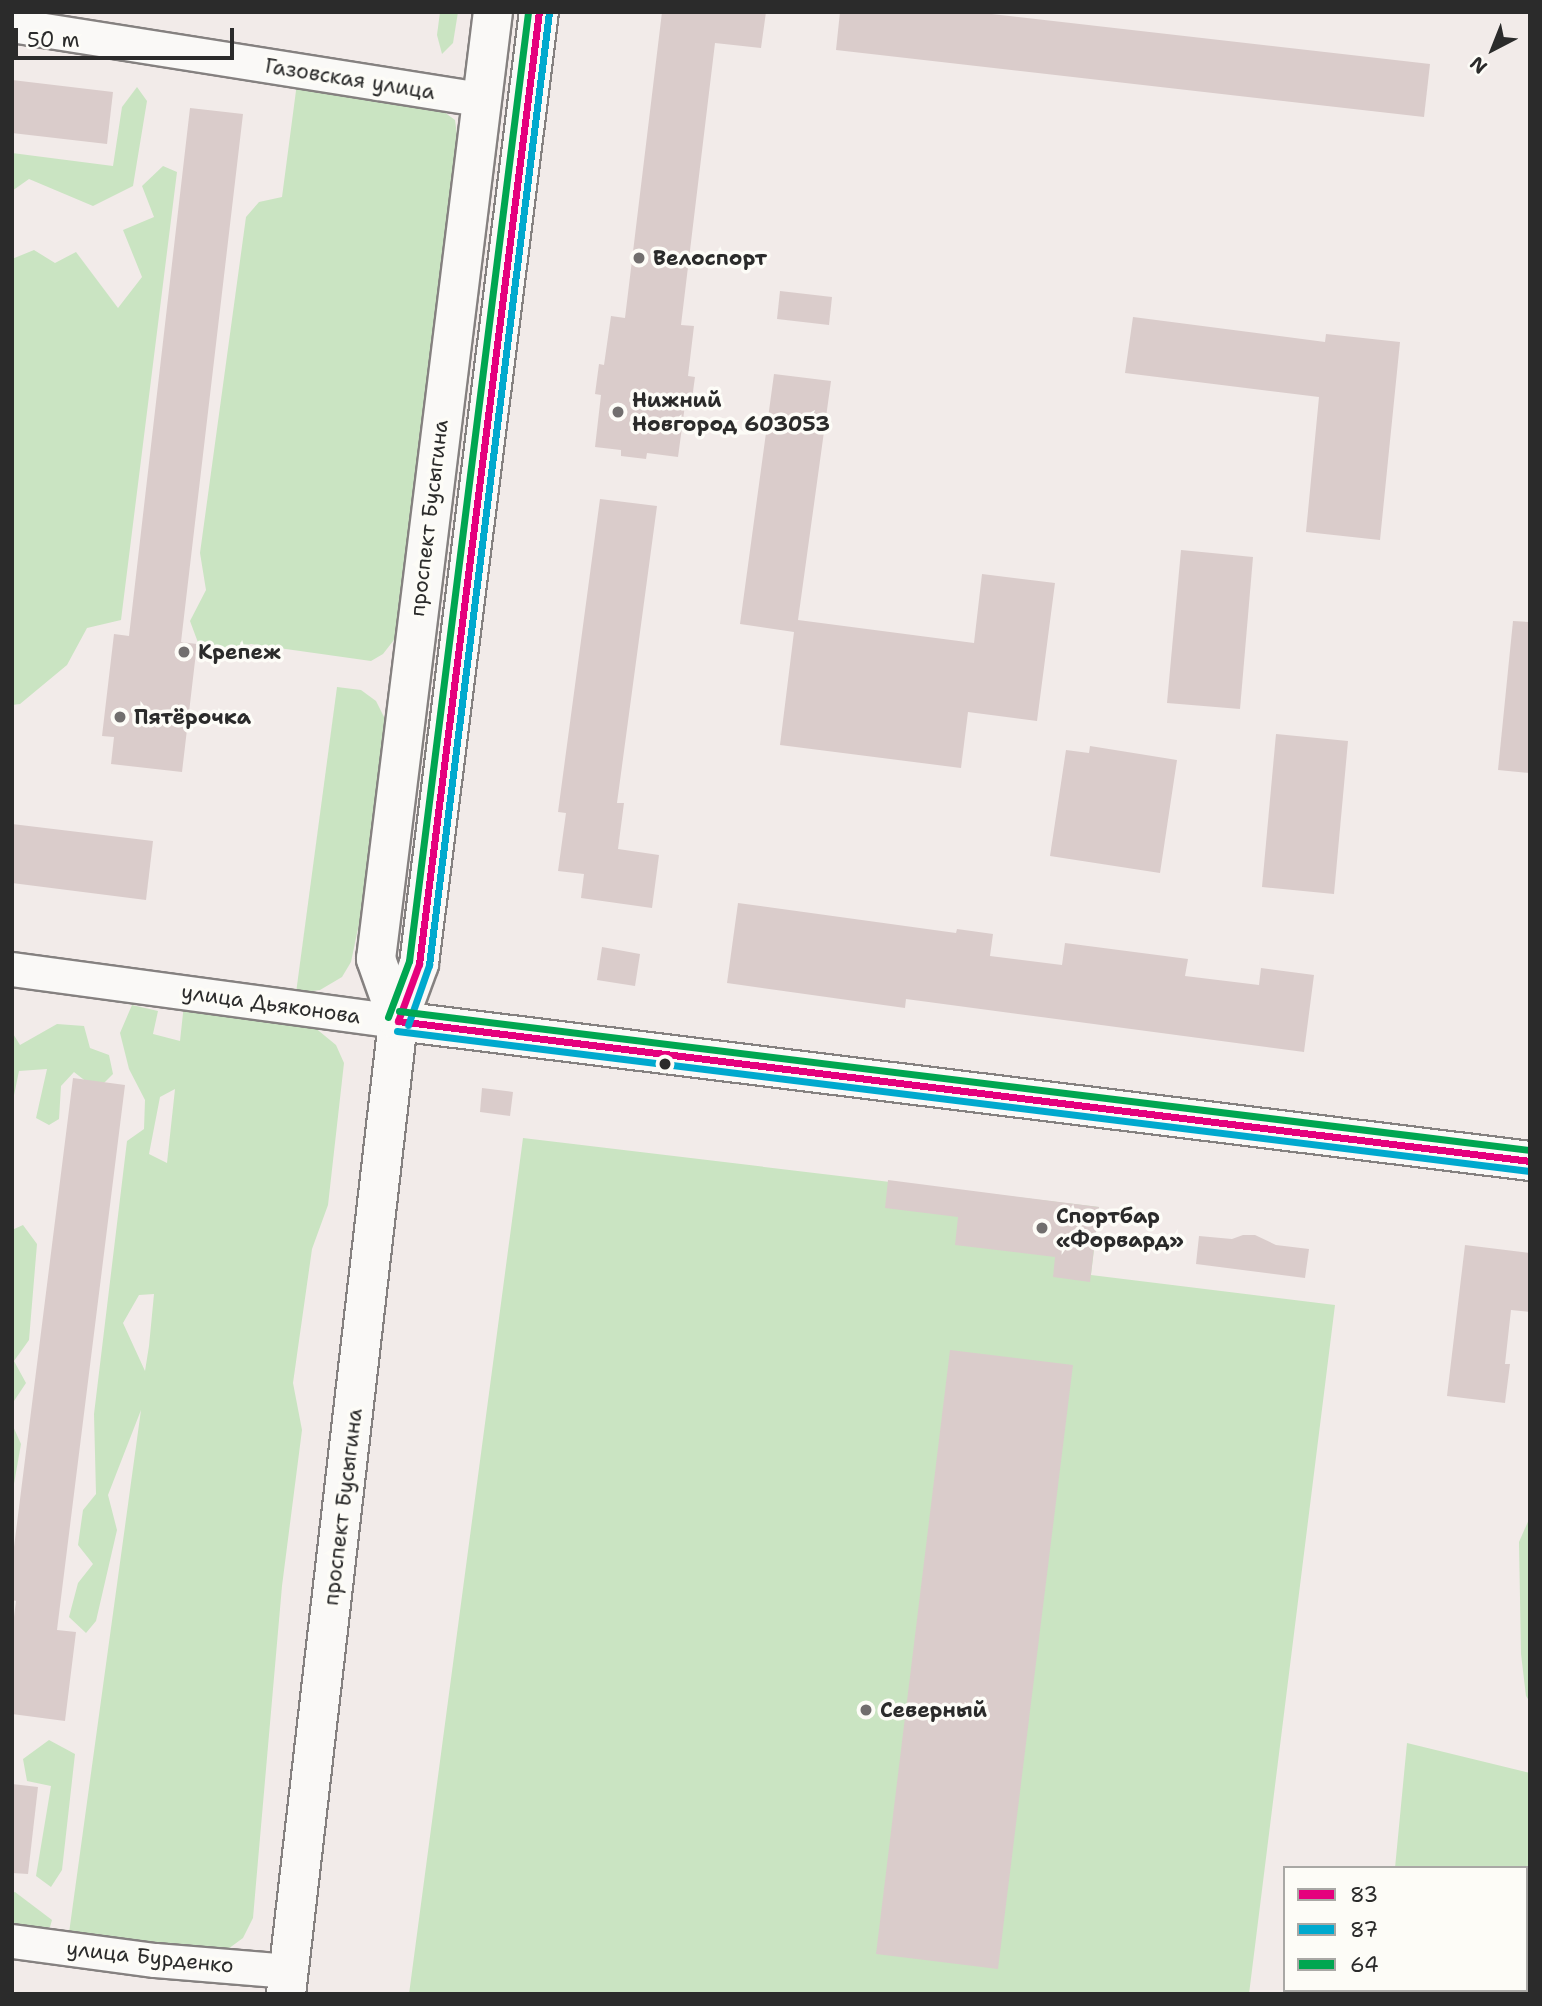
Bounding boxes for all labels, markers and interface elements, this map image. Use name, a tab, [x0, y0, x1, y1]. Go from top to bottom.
scale bar	[18, 14, 238, 58]
north arrow	[1458, 14, 1528, 84]
text: 50 m	[27, 26, 80, 54]
text: N	[1465, 51, 1493, 79]
street label: Газовская улица	[263, 53, 437, 105]
place label: Велоспорт	[653, 245, 767, 271]
marker: Велоспорт	[631, 250, 647, 266]
place label: Нижний Новгород 603053	[632, 387, 830, 437]
marker: Нижний Новгород 603053	[610, 404, 626, 420]
street label: проспект Бусыгина	[404, 418, 454, 618]
place label: Крепеж	[198, 639, 281, 665]
marker: Крепеж	[176, 644, 192, 660]
place label: Пятёрочка	[134, 704, 251, 730]
marker: Пятёрочка	[112, 709, 128, 725]
street label: улица Дьяконова	[180, 979, 362, 1029]
unlabelled marker	[658, 1057, 672, 1071]
place label: Спортбар «Форвард»	[1056, 1203, 1184, 1253]
marker: Спортбар «Форвард»	[1034, 1220, 1050, 1236]
street label: проспект Бусыгина	[318, 1407, 368, 1607]
place label: Северный	[880, 1697, 987, 1723]
marker: Северный	[858, 1702, 874, 1718]
legend	[1283, 1866, 1528, 1992]
text: 83	[1350, 1881, 1378, 1909]
text: 87	[1350, 1916, 1378, 1944]
street label: улица Бурденко	[65, 1936, 235, 1978]
text: 64	[1350, 1951, 1379, 1979]

